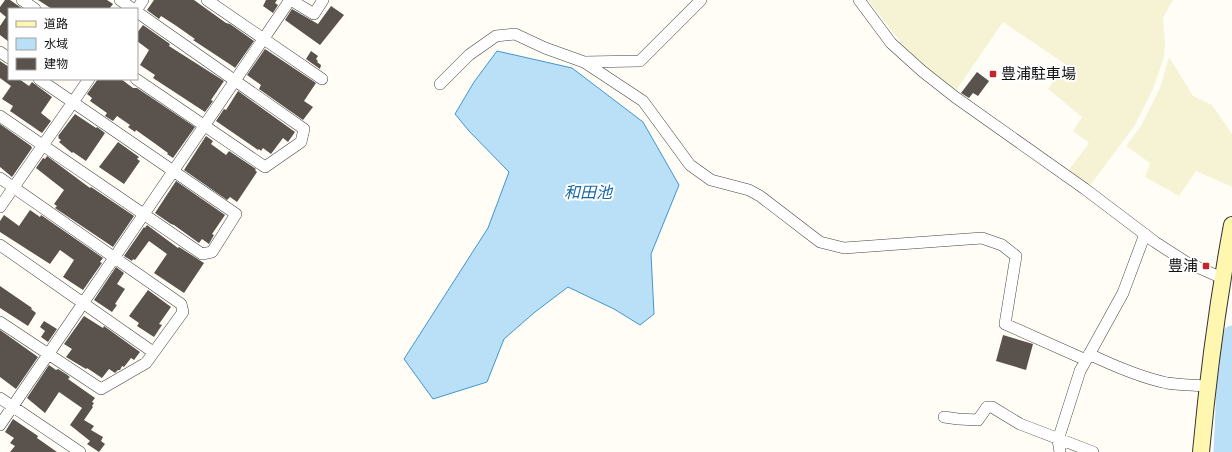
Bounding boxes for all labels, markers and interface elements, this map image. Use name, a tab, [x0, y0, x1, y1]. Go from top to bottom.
legend	[8, 8, 138, 80]
text: 道路	[44, 15, 68, 34]
text: 水域	[44, 35, 68, 54]
text: 建物	[44, 55, 68, 74]
place label: 豊浦駐車場	[1001, 63, 1076, 86]
marker: 豊浦駐車場	[988, 69, 998, 79]
water label: 和田池	[564, 181, 614, 205]
place label: 豊浦	[1168, 255, 1198, 278]
marker: 豊浦	[1201, 261, 1211, 271]

